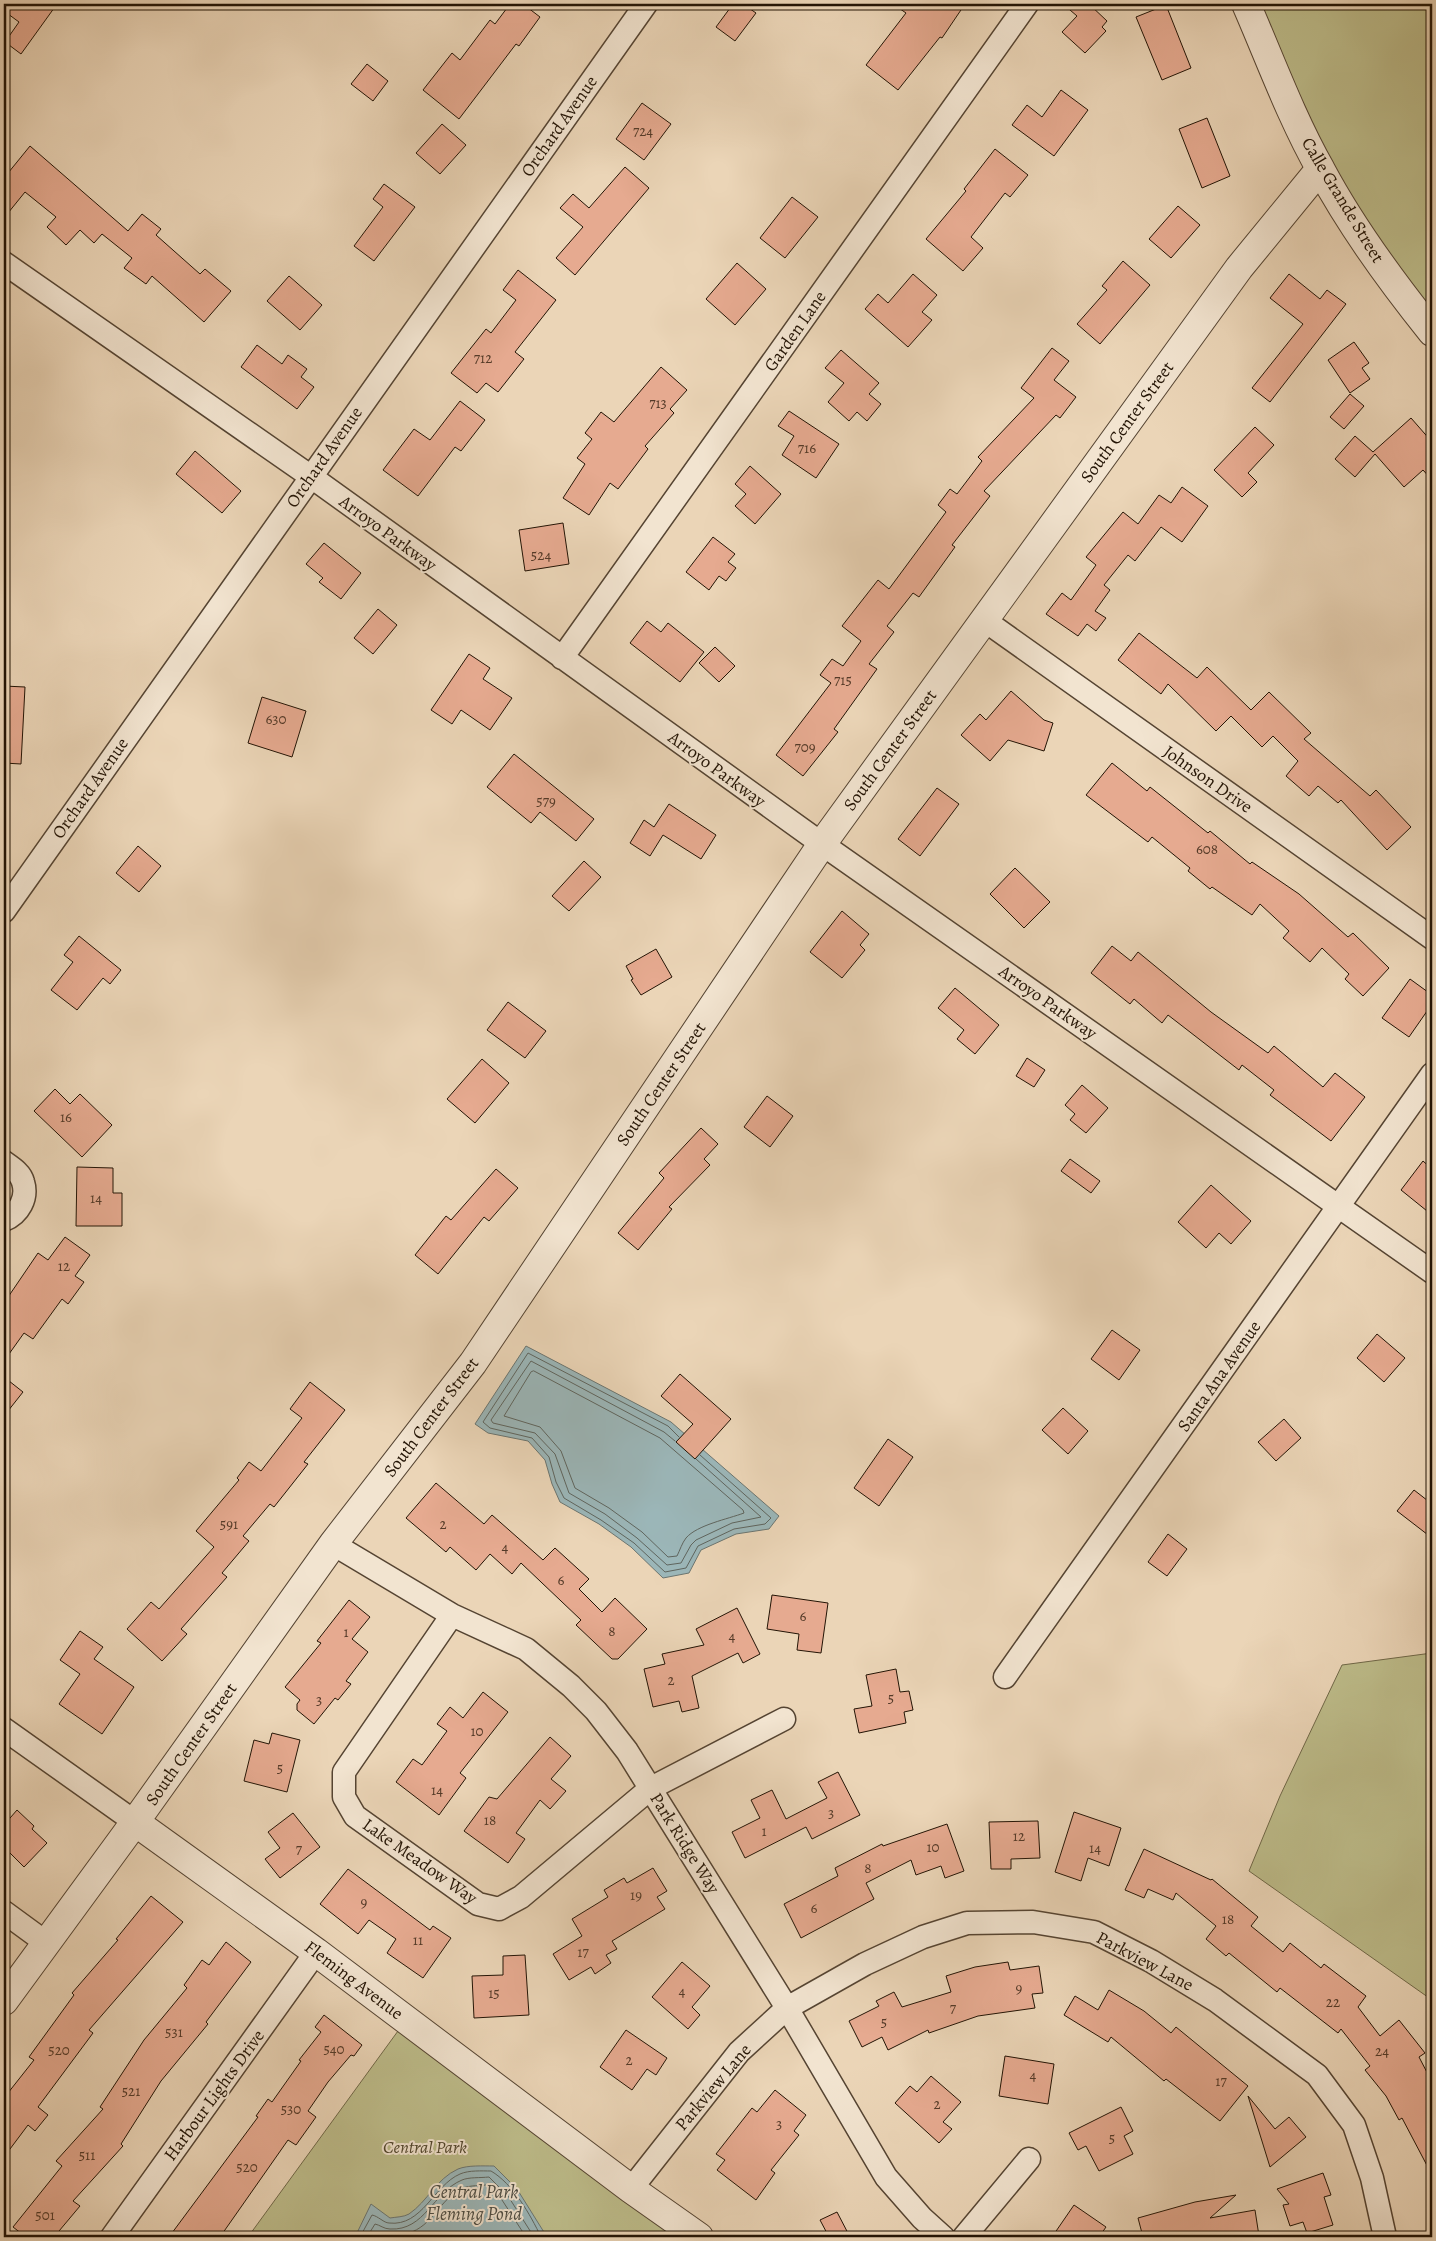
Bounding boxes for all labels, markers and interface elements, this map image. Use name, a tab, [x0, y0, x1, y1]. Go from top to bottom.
street label: Orchard Avenue	[515, 71, 603, 181]
house number: 724	[633, 121, 653, 141]
street label: Calle Grande Street	[1296, 133, 1390, 267]
street label: Garden Lane	[758, 286, 832, 376]
house number: 712	[474, 348, 492, 368]
street label: South Center Street	[1075, 356, 1179, 488]
house number: 713	[649, 393, 667, 413]
street label: Orchard Avenue	[280, 402, 368, 512]
house number: 716	[798, 438, 816, 458]
street label: Arroyo Parkway	[334, 489, 442, 577]
house number: 524	[531, 545, 551, 565]
house number: 715	[834, 670, 852, 690]
street label: South Center Street	[838, 684, 942, 816]
house number: 630	[265, 709, 287, 729]
street label: Arroyo Parkway	[663, 725, 771, 813]
street label: Orchard Avenue	[46, 733, 134, 843]
house number: 709	[794, 737, 816, 757]
street label: Johnson Drive	[1159, 739, 1257, 819]
house number: 579	[536, 791, 556, 811]
house number: 608	[1196, 839, 1218, 859]
street label: Arroyo Parkway	[993, 959, 1103, 1045]
street label: South Center Street	[611, 1017, 711, 1151]
house number: 16	[60, 1107, 72, 1127]
house number: 14	[90, 1188, 102, 1208]
house number: 12	[58, 1256, 70, 1276]
street label: Santa Ana Avenue	[1172, 1316, 1266, 1436]
street label: South Center Street	[378, 1352, 484, 1482]
house number: 591	[220, 1514, 238, 1534]
house number: 2	[439, 1514, 447, 1534]
house number: 4	[502, 1537, 509, 1557]
house number: 6	[558, 1570, 565, 1590]
house number: 6	[800, 1606, 807, 1626]
house number: 8	[608, 1621, 616, 1641]
house number: 1	[343, 1622, 349, 1642]
house number: 4	[729, 1626, 736, 1646]
house number: 2	[667, 1670, 675, 1690]
street label: South Center Street	[140, 1678, 242, 1810]
house number: 5	[888, 1688, 894, 1708]
house number: 3	[316, 1690, 322, 1710]
house number: 10	[470, 1721, 484, 1741]
house number: 5	[277, 1758, 283, 1778]
house number: 14	[431, 1780, 443, 1800]
street label: Park Ridge Way	[644, 1788, 726, 1899]
house number: 3	[828, 1803, 834, 1823]
house number: 18	[484, 1810, 496, 1830]
street label: Lake Meadow Way	[358, 1812, 483, 1910]
house number: 1	[761, 1821, 767, 1841]
house number: 12	[1013, 1826, 1025, 1846]
house number: 10	[926, 1837, 940, 1857]
house number: 14	[1089, 1838, 1101, 1858]
house number: 7	[296, 1839, 303, 1859]
house number: 8	[864, 1858, 872, 1878]
house number: 19	[630, 1885, 642, 1905]
house number: 9	[361, 1892, 368, 1912]
house number: 6	[811, 1898, 818, 1918]
house number: 18	[1222, 1909, 1234, 1929]
street label: Parkview Lane	[1092, 1925, 1198, 1997]
house number: 11	[413, 1930, 423, 1950]
street label: Fleming Avenue	[300, 1935, 408, 2025]
house number: 17	[577, 1942, 589, 1962]
house number: 9	[1016, 1978, 1023, 1998]
house number: 4	[679, 1981, 686, 2001]
house number: 15	[488, 1983, 500, 2003]
house number: 22	[1326, 1992, 1340, 2012]
house number: 7	[950, 1998, 957, 2018]
house number: 5	[881, 2012, 887, 2032]
house number: 531	[165, 2022, 183, 2042]
street label: Harbour Lights Drive	[158, 2025, 270, 2165]
street label: Parkview Lane	[670, 2038, 756, 2136]
house number: 540	[323, 2039, 345, 2059]
house number: 520	[48, 2040, 70, 2060]
house number: 24	[1375, 2041, 1389, 2061]
house number: 2	[625, 2050, 633, 2070]
house number: 4	[1030, 2065, 1037, 2085]
house number: 17	[1215, 2071, 1227, 2091]
house number: 521	[122, 2081, 140, 2101]
house number: 2	[933, 2094, 941, 2114]
house number: 530	[281, 2099, 301, 2119]
house number: 3	[776, 2114, 782, 2134]
house number: 5	[1109, 2128, 1115, 2148]
park label: Central Park	[383, 2135, 467, 2159]
house number: 511	[79, 2145, 95, 2165]
house number: 520	[236, 2157, 258, 2177]
water label: Central Park Fleming Pond	[426, 2179, 522, 2227]
house number: 501	[35, 2205, 55, 2225]

